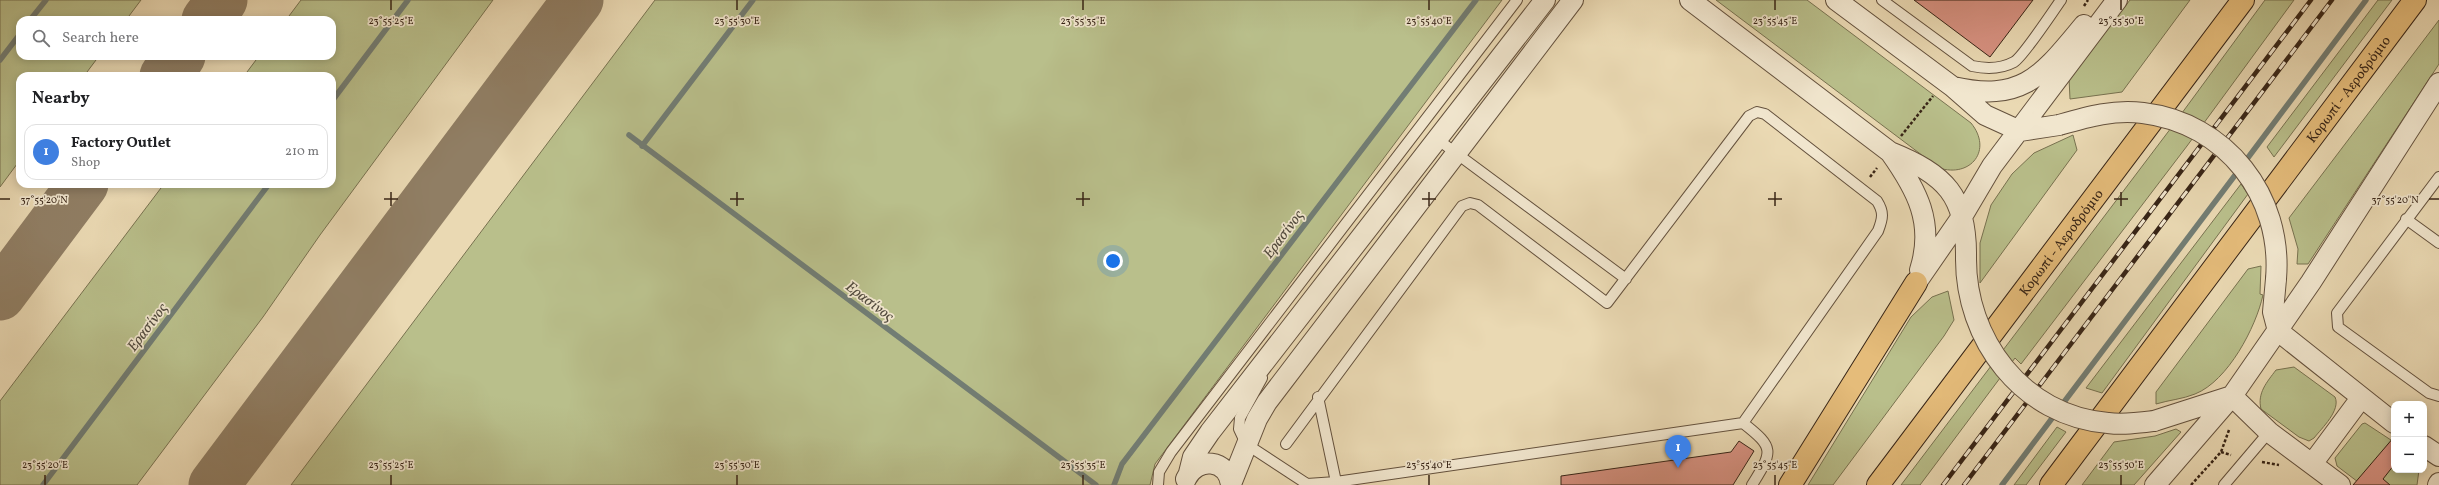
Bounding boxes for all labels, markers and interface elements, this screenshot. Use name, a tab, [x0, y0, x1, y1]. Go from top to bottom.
text: 23°55'25"E	[368, 14, 414, 28]
text: 23°55'30"E	[714, 14, 760, 28]
text: 23°55'35"E	[1061, 14, 1105, 28]
text: 23°55'40"E	[1406, 14, 1452, 28]
text: 23°55'45"E	[1753, 14, 1797, 28]
text: 23°55'50"E	[2098, 14, 2144, 28]
search box	[16, 16, 336, 60]
icon: search	[30, 27, 52, 49]
text: Search here	[62, 28, 139, 49]
street label: Κορωπί - Αεροδρόμιο	[2303, 33, 2396, 147]
text: Nearby	[32, 87, 90, 110]
text: Factory Outlet	[71, 133, 171, 154]
text: 1	[43, 143, 49, 161]
text: 210 m	[285, 143, 319, 161]
text: Shop	[71, 154, 100, 172]
street label: Κορωπί - Αεροδρόμιο	[2016, 186, 2108, 300]
text: 37°55'20"N	[20, 193, 68, 207]
text: 37°55'20"N	[2371, 193, 2419, 207]
water label: Ερασίνος	[1259, 206, 1309, 263]
your location	[1103, 251, 1123, 271]
water label: Ερασίνος	[841, 277, 898, 327]
water label: Ερασίνος	[123, 299, 173, 356]
map controls	[2391, 401, 2427, 473]
button: +	[2391, 401, 2427, 437]
pin: 1	[1665, 435, 1691, 468]
button: −	[2391, 437, 2427, 473]
text: 23°55'20"E	[22, 458, 68, 472]
text: 23°55'25"E	[368, 458, 414, 472]
text: 23°55'30"E	[714, 458, 760, 472]
text: 23°55'35"E	[1061, 458, 1105, 472]
text: 23°55'40"E	[1406, 458, 1452, 472]
text: 23°55'45"E	[1753, 458, 1797, 472]
text: 23°55'50"E	[2098, 458, 2144, 472]

